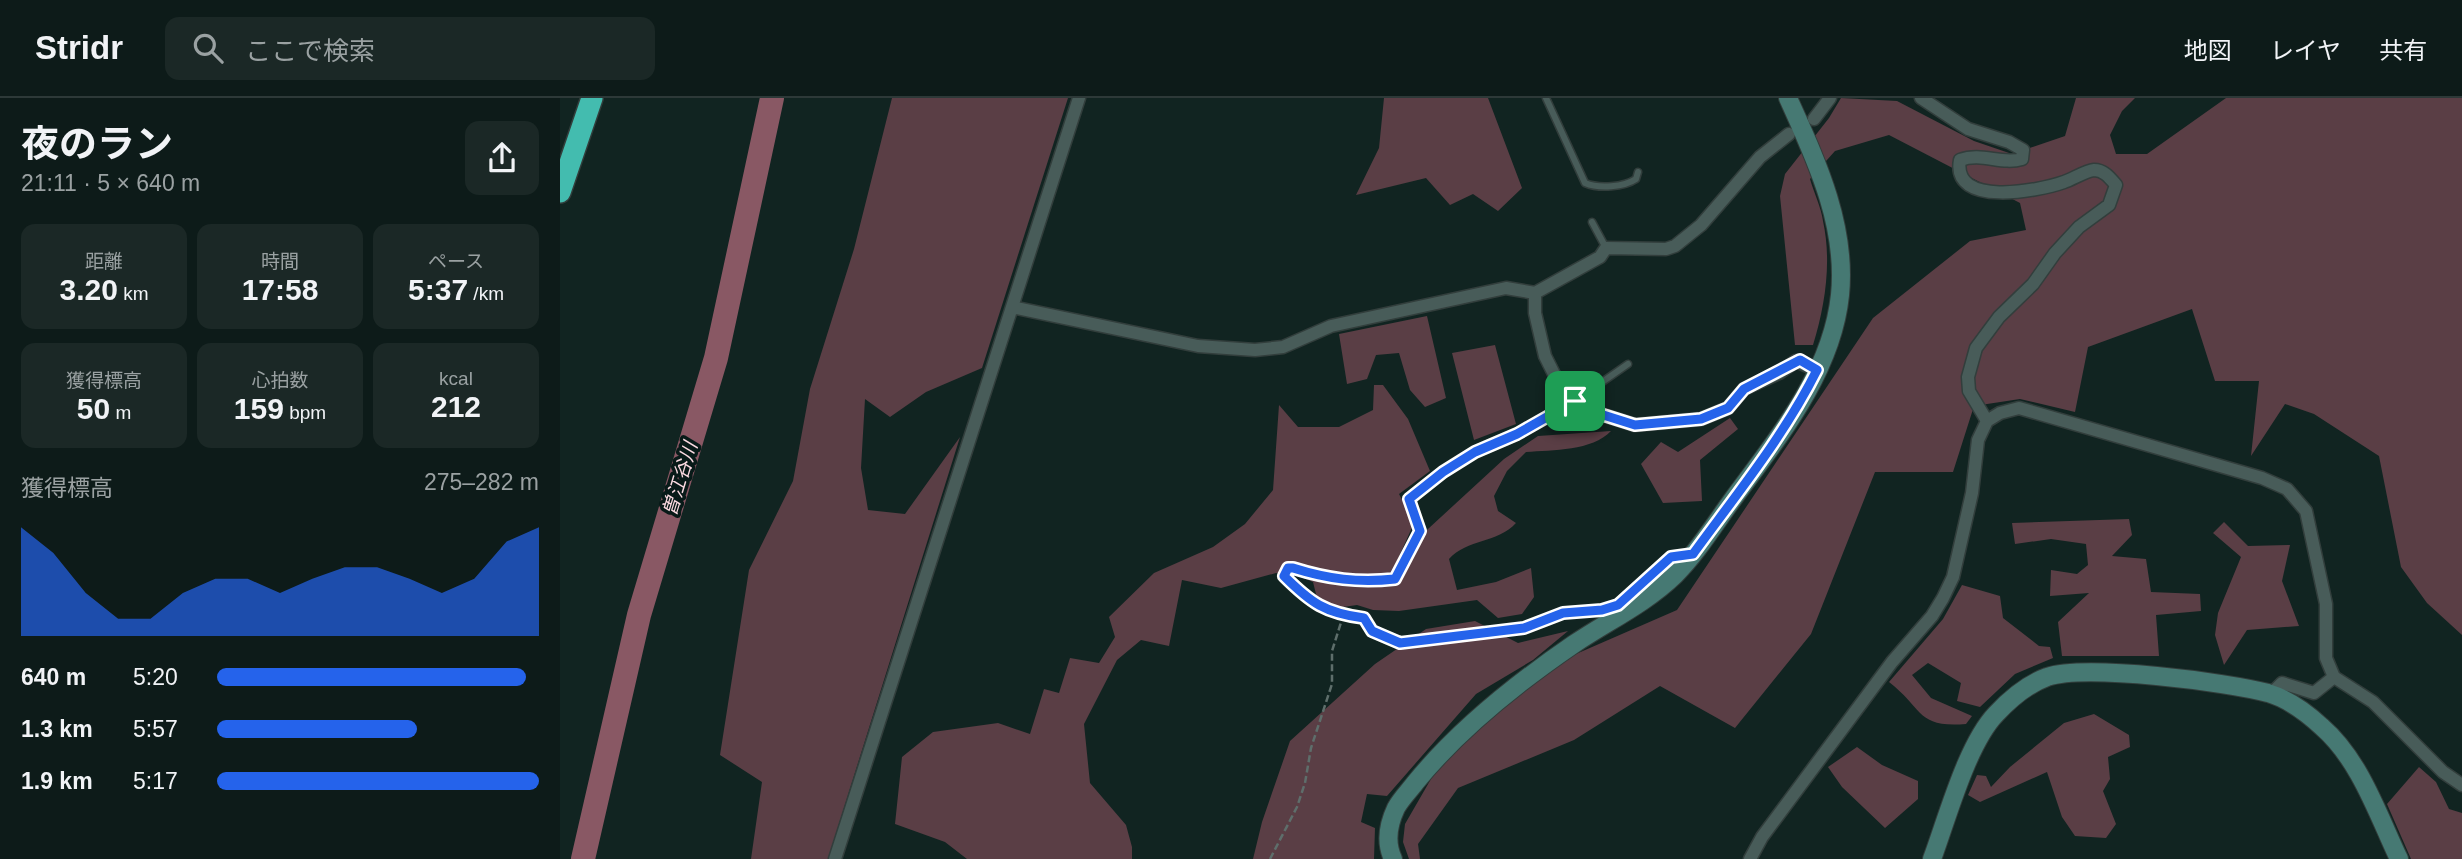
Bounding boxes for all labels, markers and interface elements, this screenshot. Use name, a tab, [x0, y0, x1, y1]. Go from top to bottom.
search box	[165, 17, 655, 80]
text: Stridr	[35, 29, 123, 66]
icon: search	[189, 29, 227, 67]
text: ここで検索	[245, 36, 375, 66]
text: 地図	[2184, 37, 2232, 64]
text: レイヤ	[2270, 37, 2341, 64]
text: 共有	[2379, 37, 2427, 64]
button: share	[465, 121, 539, 195]
text: 夜のラン	[21, 123, 173, 165]
text: 21:11 · 5 × 640 m	[21, 170, 200, 196]
text: 距離	[85, 251, 123, 272]
text: 時間	[261, 251, 299, 272]
text: ペース	[428, 251, 484, 272]
text: 3.20	[60, 273, 118, 306]
text: 17:58	[242, 273, 318, 306]
text: 5:37	[408, 273, 468, 306]
text: km	[118, 283, 149, 304]
text: /km	[468, 283, 504, 304]
text: kcal	[439, 368, 473, 389]
text: 獲得標高	[66, 370, 142, 391]
text: 心拍数	[251, 370, 309, 391]
pin	[1545, 371, 1605, 431]
icon: arrive	[1556, 382, 1594, 420]
text: 212	[431, 390, 481, 423]
text: 50	[77, 392, 110, 425]
text: 159	[234, 392, 284, 425]
text: m	[110, 402, 131, 423]
text: bpm	[284, 402, 326, 423]
water label: 曽江谷川	[659, 438, 702, 518]
text: 275–282 m	[424, 469, 539, 495]
text: 獲得標高	[21, 475, 113, 501]
text: 640 m	[21, 664, 86, 690]
text: 5:20	[133, 664, 178, 690]
text: 1.3 km	[21, 716, 93, 742]
text: 5:57	[133, 716, 178, 742]
text: 1.9 km	[21, 768, 93, 794]
text: 5:17	[133, 768, 178, 794]

